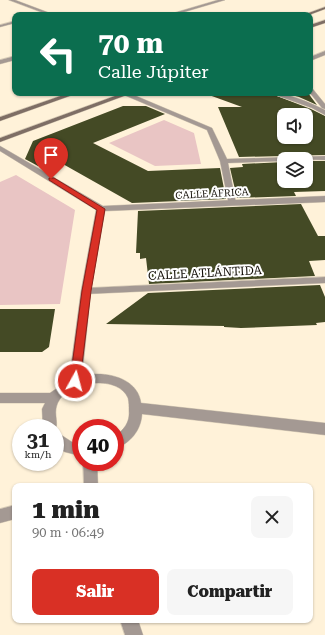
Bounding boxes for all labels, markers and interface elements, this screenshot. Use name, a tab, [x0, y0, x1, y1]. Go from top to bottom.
text: 70 m	[98, 27, 163, 60]
icon: left	[32, 28, 84, 80]
text: Calle Júpiter	[98, 61, 209, 82]
map controls	[277, 108, 313, 188]
button: sound	[277, 108, 313, 144]
pin	[34, 138, 68, 179]
icon: arrive	[40, 144, 62, 166]
button: layers	[277, 152, 313, 188]
street label: CALLE ÁFRICA	[175, 186, 249, 201]
street label: CALLE ATLÁNTIDA	[148, 263, 263, 283]
position arrow	[54, 360, 96, 402]
speed limit sign: 40	[72, 419, 124, 471]
text: 31	[27, 428, 49, 452]
text: km/h	[25, 449, 51, 460]
text: 1 min	[32, 496, 99, 524]
button: close	[251, 496, 293, 538]
text: 90 m · 06:49	[32, 525, 104, 540]
button: Salir	[32, 569, 159, 615]
button: Compartir	[167, 569, 293, 615]

